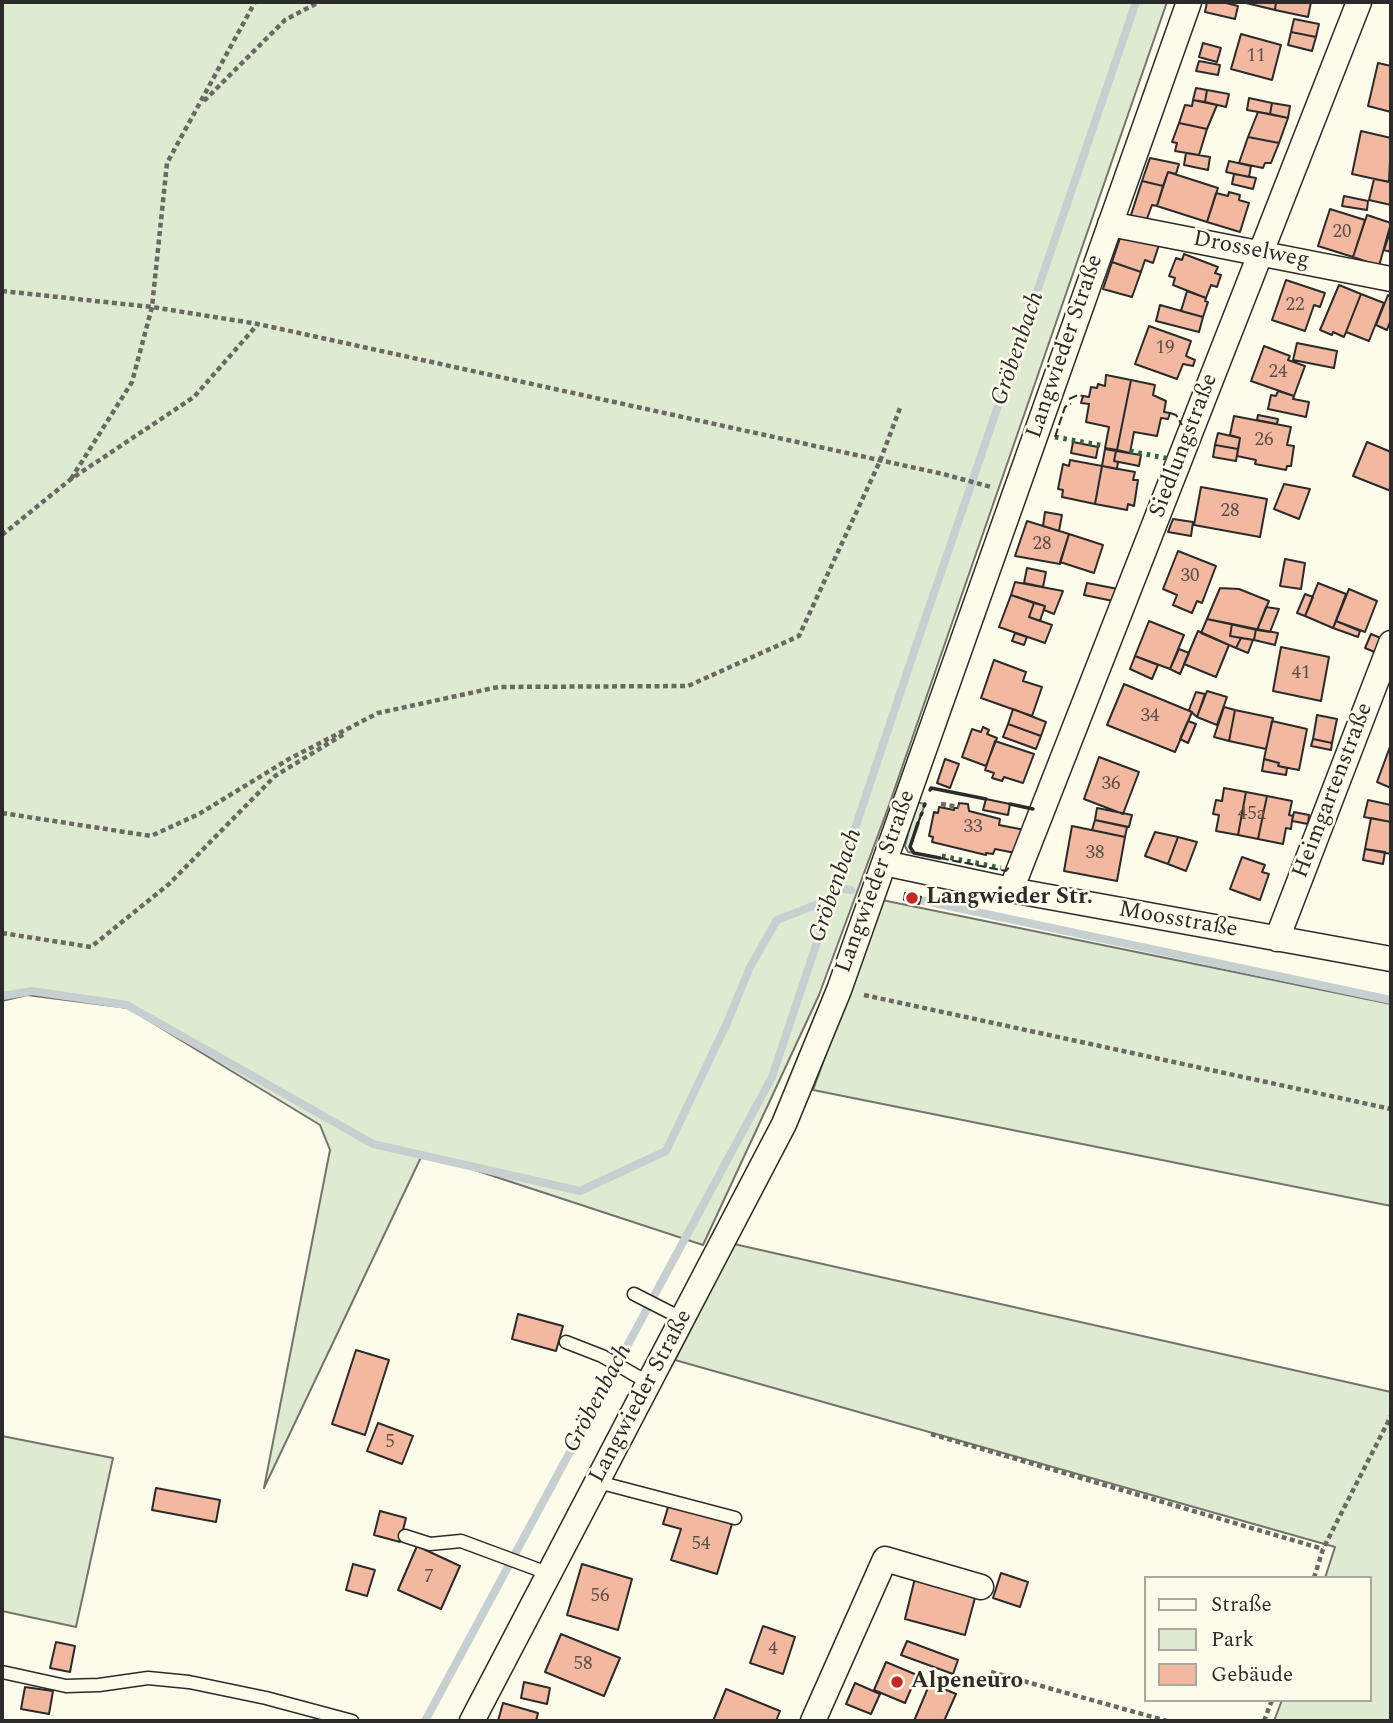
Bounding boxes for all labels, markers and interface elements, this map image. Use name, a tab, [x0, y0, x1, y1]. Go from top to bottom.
house number: 11	[1247, 46, 1265, 68]
house number: 20	[1333, 222, 1351, 244]
street label: Drosselweg	[1190, 226, 1312, 276]
street label: Langwieder Straße	[1022, 251, 1110, 443]
water label: Gröbenbach	[986, 288, 1052, 410]
house number: 22	[1286, 295, 1304, 317]
house number: 19	[1156, 338, 1174, 360]
house number: 24	[1269, 362, 1287, 384]
street label: Siedlungstraße	[1145, 370, 1225, 522]
house number: 26	[1255, 430, 1273, 452]
house number: 28	[1221, 501, 1239, 523]
house number: 28	[1033, 534, 1051, 556]
house number: 30	[1181, 566, 1199, 588]
house number: 41	[1292, 663, 1310, 685]
street label: Heimgartenstraße	[1288, 699, 1380, 883]
house number: 34	[1141, 706, 1159, 728]
house number: 36	[1102, 774, 1120, 796]
street label: Langwieder Straße	[831, 787, 923, 977]
house number: 45a	[1238, 804, 1266, 826]
house number: 33	[964, 817, 982, 839]
water label: Gröbenbach	[804, 825, 870, 947]
house number: 38	[1086, 843, 1104, 865]
place label: Langwieder Str.	[926, 884, 1093, 912]
marker: Langwieder Str.	[904, 890, 920, 906]
street label: Moosstraße	[1116, 897, 1240, 945]
street label: Langwieder Straße	[585, 1306, 699, 1488]
water label: Gröbenbach	[558, 1340, 640, 1458]
house number: 5	[385, 1432, 395, 1454]
house number: 54	[692, 1534, 710, 1556]
house number: 7	[424, 1567, 434, 1589]
legend	[1144, 1576, 1372, 1702]
house number: 56	[591, 1586, 609, 1608]
text: Straße	[1211, 1589, 1272, 1621]
text: Park	[1211, 1624, 1254, 1656]
house number: 4	[768, 1639, 778, 1661]
house number: 58	[574, 1654, 592, 1676]
text: Gebäude	[1211, 1659, 1293, 1691]
place label: Alpeneuro	[911, 1668, 1023, 1696]
marker: Alpeneuro	[889, 1674, 905, 1690]

